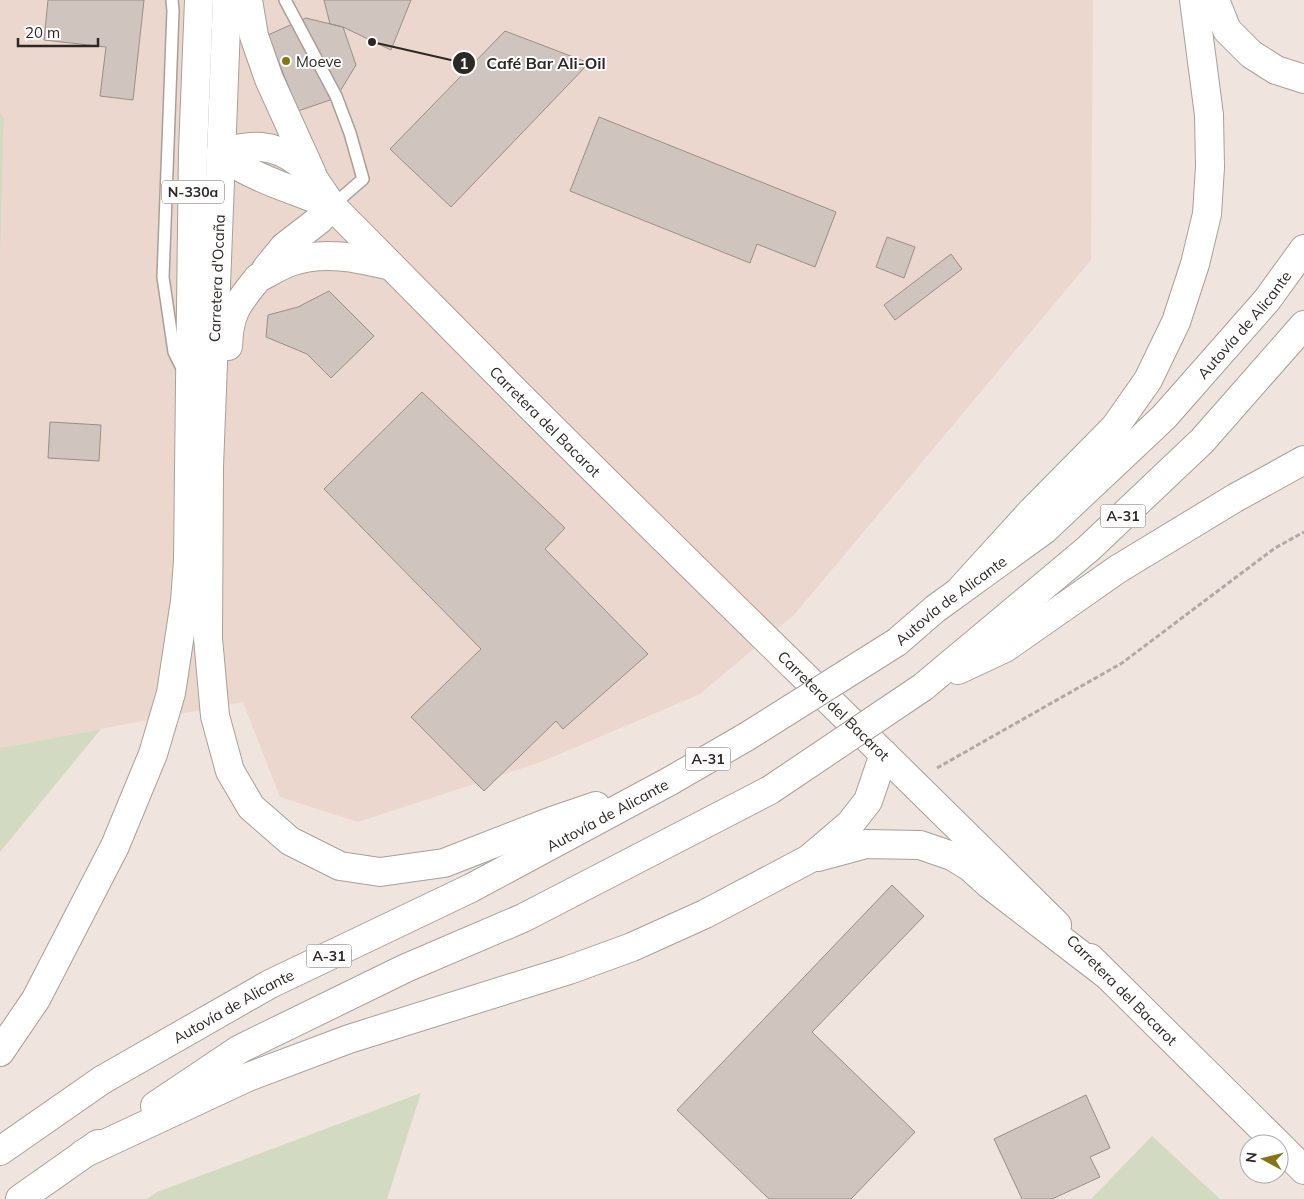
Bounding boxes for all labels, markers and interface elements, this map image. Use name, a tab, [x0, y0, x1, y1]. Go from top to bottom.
scale bar	[18, 15, 98, 47]
text: 20 m	[25, 23, 60, 42]
callout: Café Bar Ali-Oil	[451, 48, 616, 79]
place label: Moeve	[296, 52, 342, 71]
text: Café Bar Ali-Oil	[486, 53, 606, 73]
text: 1	[459, 54, 469, 73]
marker: Moeve	[280, 55, 292, 67]
road number: N-330a	[162, 180, 224, 203]
street label: Carretera d'Ocaña	[204, 214, 228, 342]
street label: Autovía de Alicante	[1193, 267, 1295, 382]
street label: Carretera del Bacarot	[486, 362, 605, 481]
road number: A-31	[1100, 504, 1146, 528]
street label: Autovía de Alicante	[891, 551, 1010, 649]
street label: Carretera del Bacarot	[774, 646, 894, 764]
road number: A-31	[686, 748, 730, 771]
street label: Autovía de Alicante	[543, 774, 671, 855]
street label: Carretera del Bacarot	[1063, 931, 1181, 1049]
road number: A-31	[306, 944, 352, 968]
street label: Autovía de Alicante	[169, 965, 297, 1047]
north arrow	[1239, 1134, 1289, 1184]
text: N	[1242, 1151, 1261, 1164]

